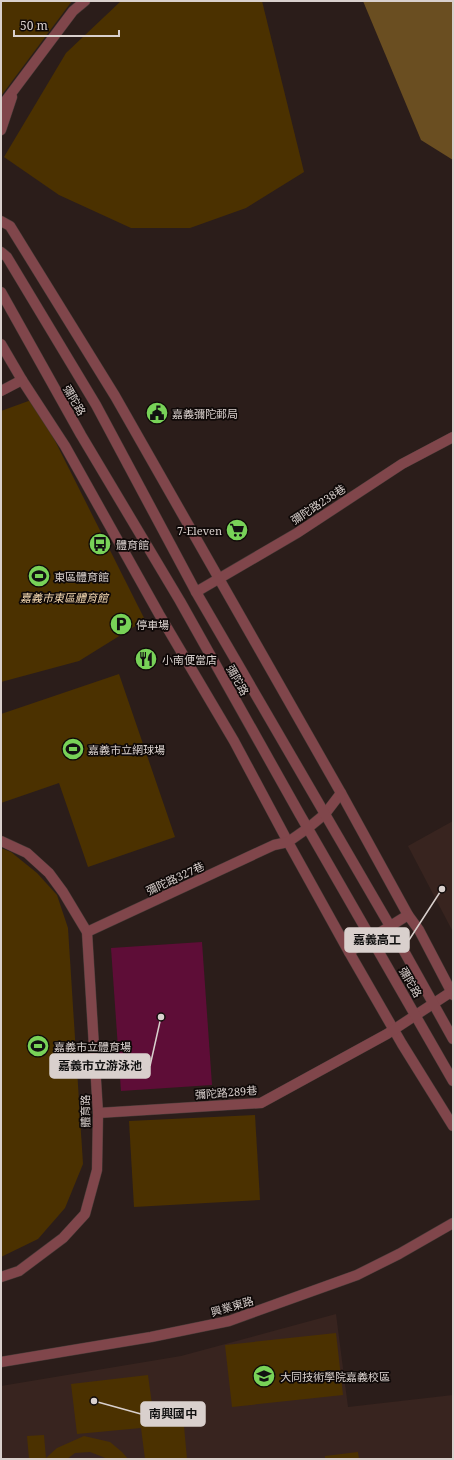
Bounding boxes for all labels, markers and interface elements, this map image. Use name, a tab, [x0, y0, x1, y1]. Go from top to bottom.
scale bar	[14, 12, 119, 38]
text: 50 m	[20, 17, 48, 34]
street label: 彌陀路	[60, 382, 90, 418]
public building icon: 嘉義彌陀郵局	[144, 400, 170, 426]
place label: 嘉義彌陀郵局	[172, 406, 238, 421]
street label: 彌陀路238巷	[288, 481, 348, 527]
supermarket icon: 7-Eleven	[224, 517, 250, 543]
place label: 7-Eleven	[177, 523, 222, 538]
bus stop icon: 體育館	[87, 531, 113, 557]
place label: 體育館	[116, 537, 149, 552]
sports icon: 東區體育館	[26, 563, 52, 589]
place label: 東區體育館	[54, 569, 109, 584]
park label: 嘉義市東區體育館	[20, 590, 110, 605]
parking icon: 停車場	[108, 611, 134, 637]
place label: 停車場	[136, 617, 169, 632]
restaurant icon: 小南便當店	[133, 646, 159, 672]
place label: 小南便當店	[162, 652, 217, 667]
street label: 彌陀路	[223, 662, 253, 698]
sports icon: 嘉義市立網球場	[60, 736, 86, 762]
place label: 嘉義市立網球場	[88, 742, 165, 757]
street label: 彌陀路327巷	[144, 858, 206, 898]
callout: 嘉義高工	[345, 928, 409, 952]
text: 嘉義高工	[353, 931, 401, 948]
street label: 彌陀路	[396, 964, 426, 1000]
sports icon: 嘉義市立體育場	[25, 1033, 51, 1059]
place label: 嘉義市立體育場	[54, 1039, 131, 1054]
callout: 嘉義市立游泳池	[50, 1054, 150, 1078]
text: 嘉義市立游泳池	[58, 1057, 142, 1074]
street label: 彌陀路289巷	[194, 1082, 258, 1102]
street label: 體育路	[77, 1094, 93, 1128]
street label: 興業東路	[209, 1293, 255, 1319]
school or university icon: 大同技術學院嘉義校區	[251, 1363, 277, 1389]
place label: 大同技術學院嘉義校區	[280, 1369, 390, 1384]
callout: 南興國中	[141, 1402, 205, 1426]
text: 南興國中	[149, 1405, 197, 1422]

